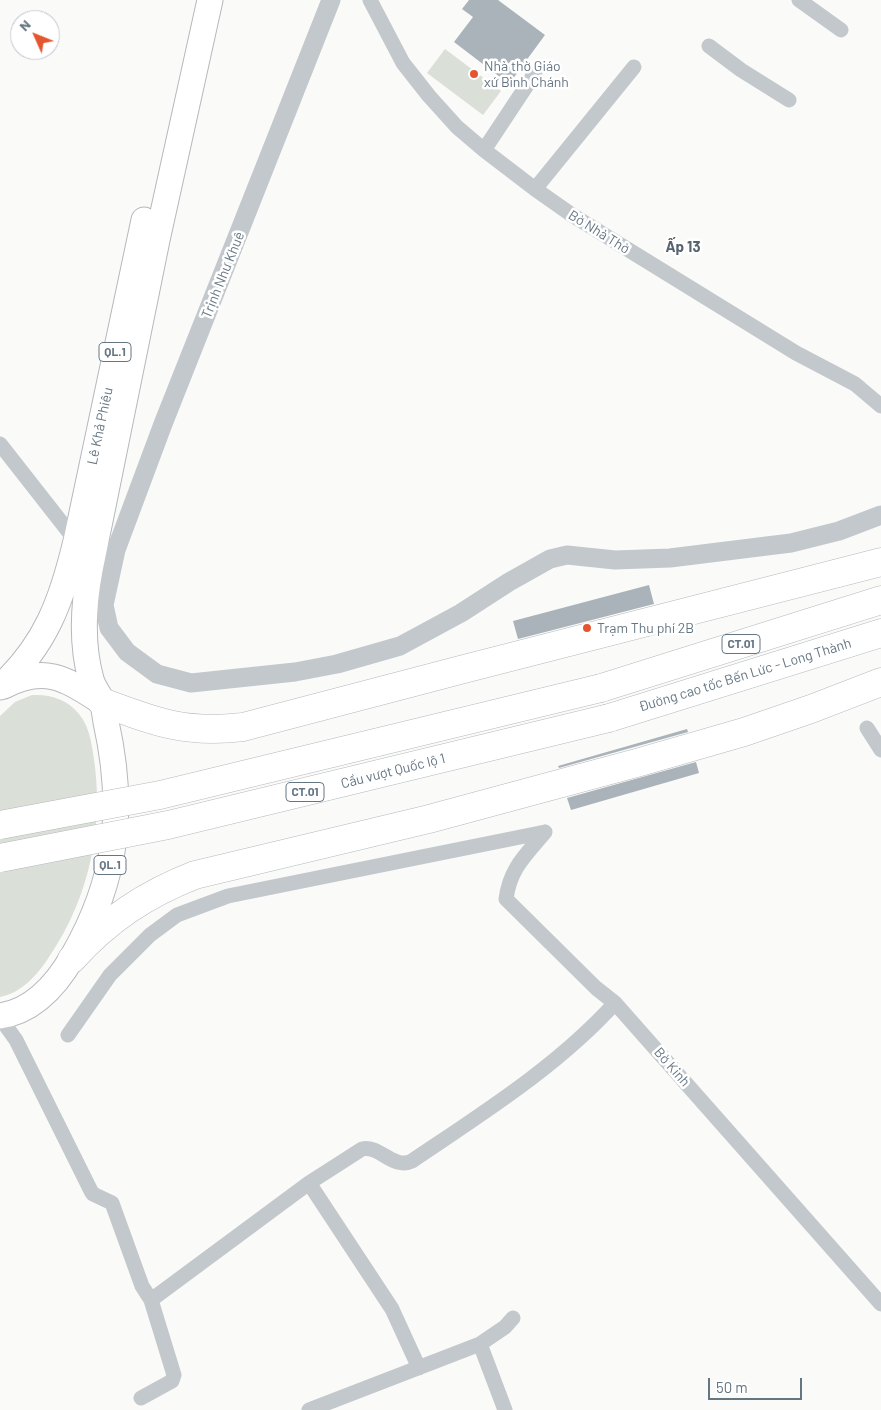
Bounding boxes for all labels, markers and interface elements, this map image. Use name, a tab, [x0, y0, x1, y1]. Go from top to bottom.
north arrow	[10, 10, 60, 60]
text: N	[15, 16, 34, 34]
place label: Nhà thờ Giáo xứ Bình Chánh	[484, 58, 569, 90]
marker: Nhà thờ Giáo xứ Bình Chánh	[468, 68, 480, 80]
street label: Bờ Nhà Thờ	[565, 207, 633, 257]
street label: Trịnh Như Khuê	[198, 229, 248, 321]
district label: Ấp 13	[666, 238, 700, 256]
road number: QL.1	[99, 342, 131, 362]
street label: Lê Khả Phiêu	[84, 386, 116, 466]
place label: Trạm Thu phí 2B	[597, 620, 694, 636]
marker: Trạm Thu phí 2B	[581, 622, 593, 634]
road number: CT.01	[722, 634, 760, 654]
street label: Đường cao tốc Bến Lức - Long Thành	[637, 635, 853, 715]
street label: Cầu vượt Quốc lộ 1	[339, 750, 447, 792]
road number: CT.01	[286, 782, 324, 802]
road number: QL.1	[94, 856, 126, 874]
street label: Bờ Kinh	[650, 1044, 694, 1090]
scale bar	[711, 1368, 805, 1400]
text: 50 m	[716, 1378, 748, 1396]

